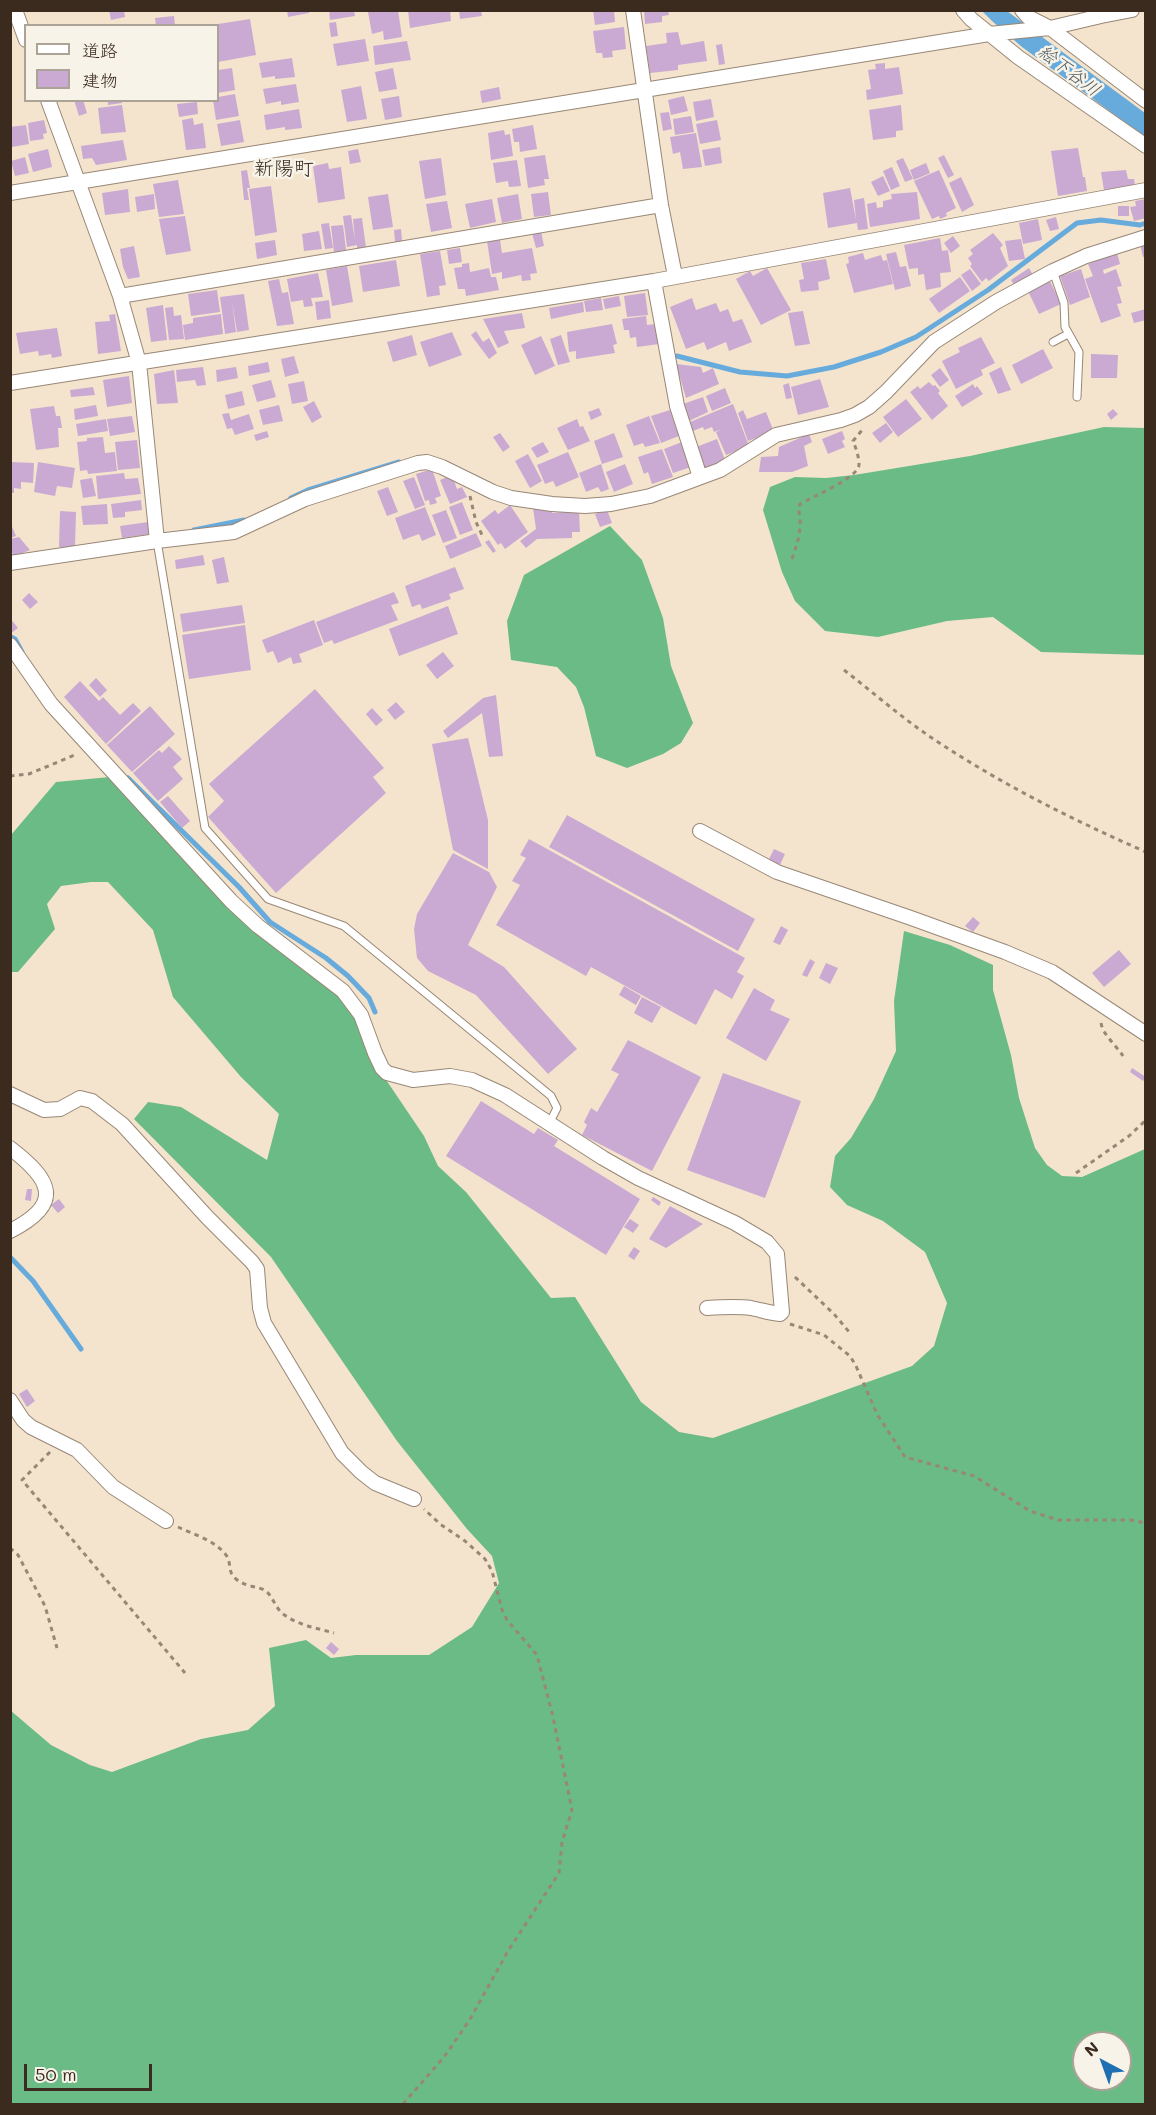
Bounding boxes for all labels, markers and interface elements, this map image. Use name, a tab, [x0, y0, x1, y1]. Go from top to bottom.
legend	[24, 24, 219, 102]
text: 道路	[82, 38, 118, 62]
water label: 絵下谷川	[1034, 41, 1104, 101]
text: 建物	[82, 68, 118, 92]
district label: 新陽町	[254, 157, 314, 181]
north arrow	[1072, 2031, 1132, 2091]
text: N	[1080, 2037, 1103, 2060]
scale bar	[27, 2052, 154, 2090]
text: 50 m	[35, 2062, 77, 2086]

